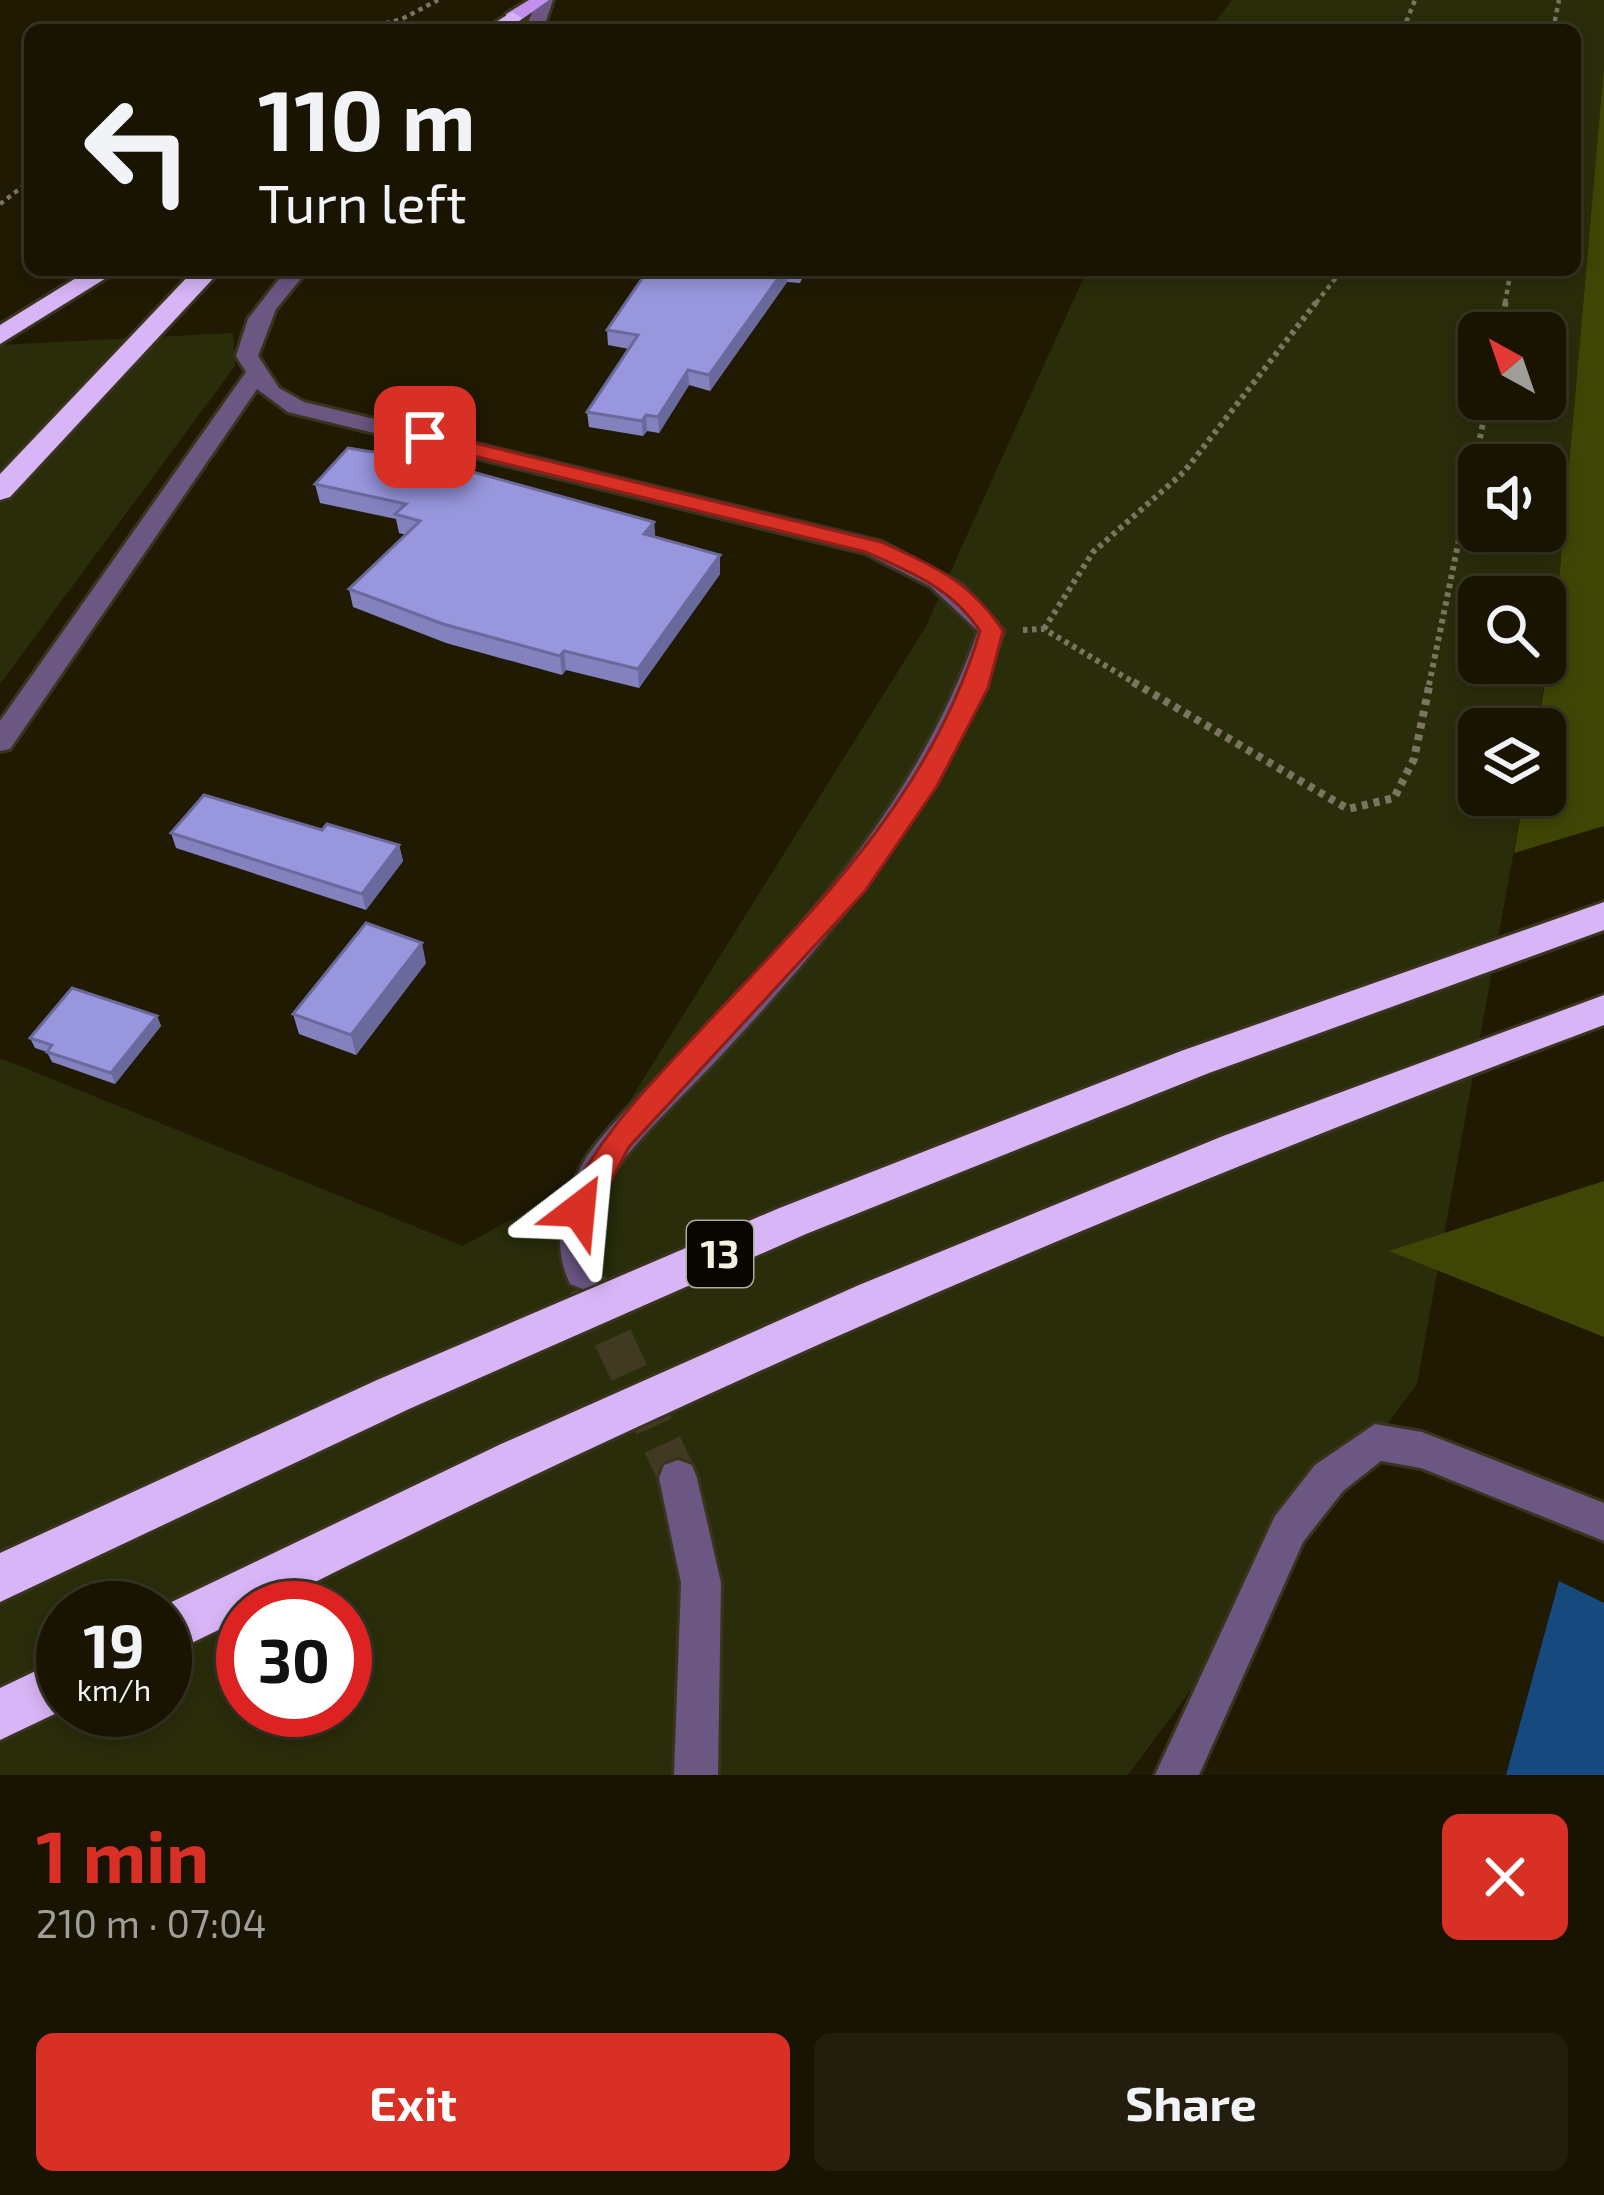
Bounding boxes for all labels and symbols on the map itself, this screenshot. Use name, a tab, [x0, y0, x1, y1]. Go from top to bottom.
north arrow	[1458, 312, 1566, 420]
pin	[374, 386, 476, 488]
position arrow	[516, 1147, 642, 1273]
road number: 13	[687, 1221, 753, 1287]
speed limit sign: 30	[216, 1581, 372, 1737]

